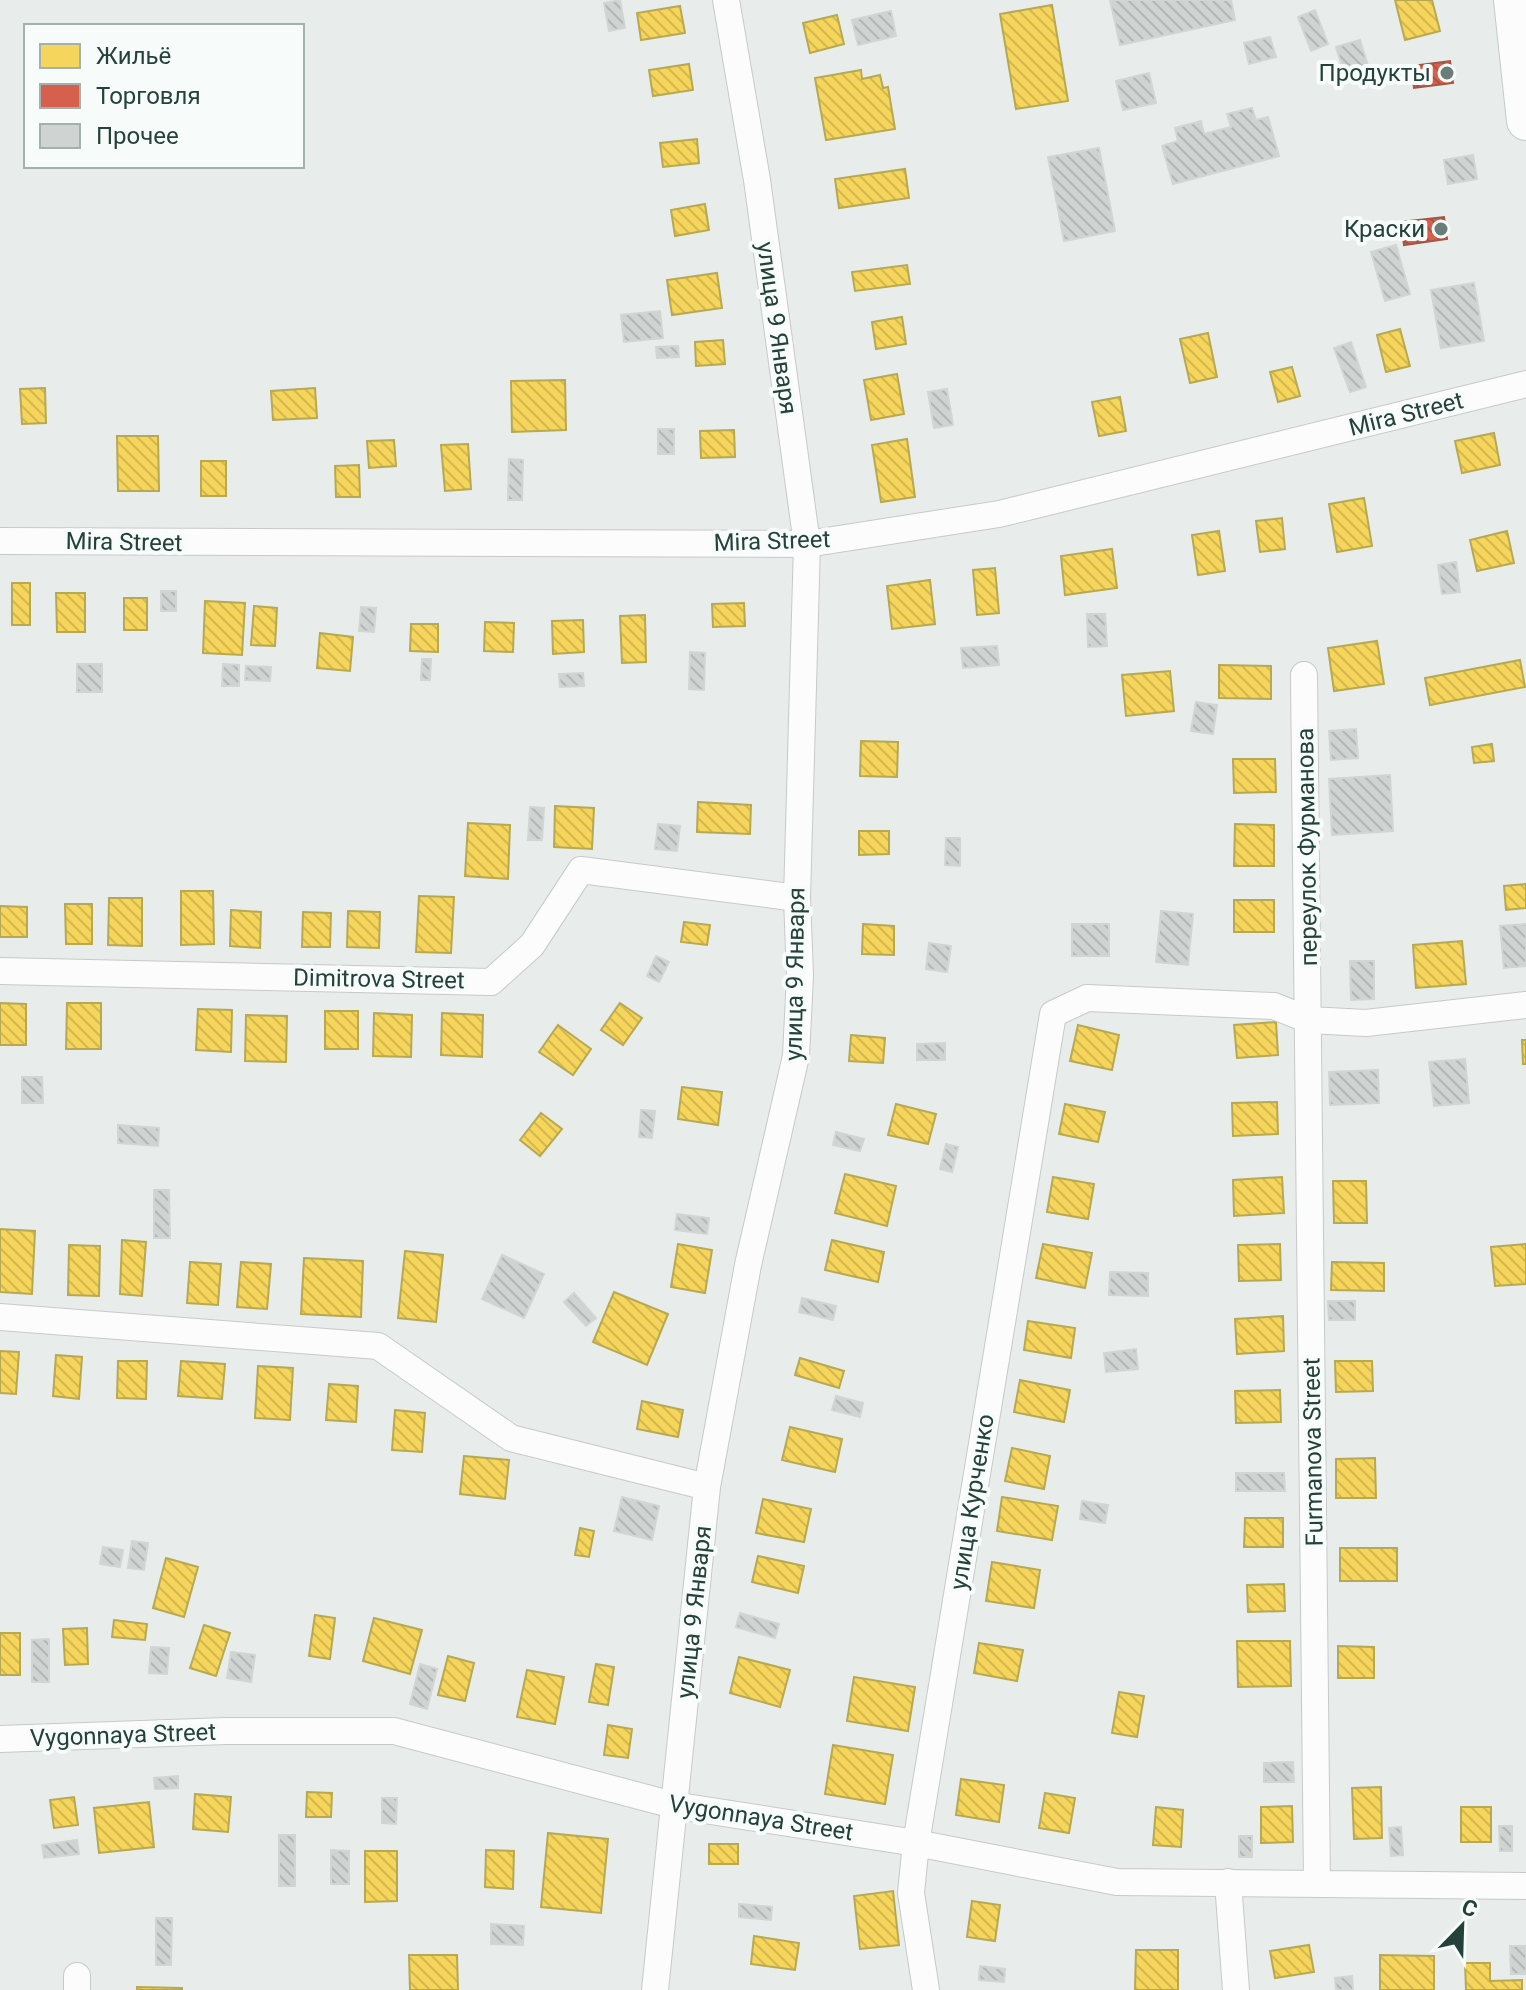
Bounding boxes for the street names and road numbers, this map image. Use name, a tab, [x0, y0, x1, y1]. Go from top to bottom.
street label: улица 9 Января	[751, 240, 803, 416]
street label: Mira Street	[1346, 386, 1466, 442]
street label: Mira Street	[713, 525, 831, 557]
street label: Mira Street	[65, 527, 183, 557]
street label: переулок Фурманова	[1291, 728, 1323, 966]
street label: улица 9 Января	[779, 887, 811, 1061]
street label: Dimitrova Street	[293, 964, 465, 994]
street label: Furmanova Street	[1297, 1357, 1329, 1547]
street label: улица Курченко	[944, 1412, 1000, 1592]
street label: улица 9 Января	[671, 1524, 717, 1700]
street label: Vygonnaya Street	[29, 1718, 217, 1752]
street label: Vygonnaya Street	[667, 1790, 855, 1846]

